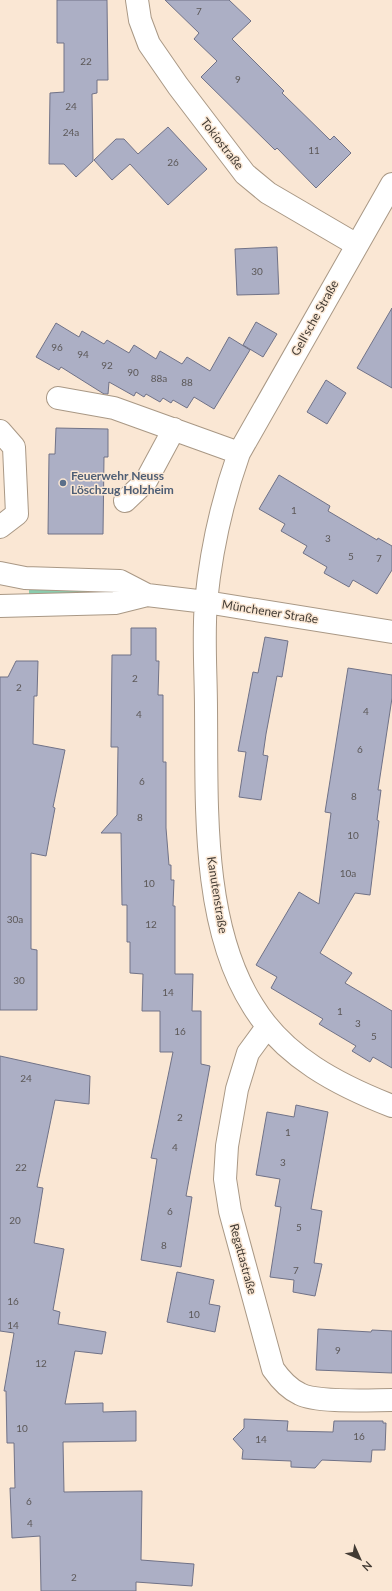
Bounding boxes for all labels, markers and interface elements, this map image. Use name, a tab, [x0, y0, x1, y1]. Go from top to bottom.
house number: 7	[196, 5, 202, 17]
house number: 22	[80, 55, 92, 67]
house number: 9	[235, 73, 241, 85]
house number: 24	[65, 100, 77, 112]
street label: Tokiostraße	[198, 115, 247, 172]
house number: 24a	[63, 126, 79, 138]
house number: 11	[308, 144, 320, 156]
house number: 26	[167, 156, 179, 168]
house number: 30	[251, 265, 263, 277]
street label: Gell'sche Straße	[288, 277, 342, 358]
house number: 96	[51, 341, 63, 353]
house number: 94	[77, 348, 89, 360]
house number: 92	[101, 359, 113, 371]
house number: 90	[127, 366, 139, 378]
house number: 88a	[151, 372, 167, 384]
house number: 88	[181, 376, 193, 388]
place label: Feuerwehr Neuss Löschzug Holzheim	[71, 468, 174, 497]
marker: Feuerwehr Neuss Löschzug Holzheim	[58, 478, 68, 488]
house number: 1	[291, 504, 297, 516]
house number: 3	[325, 532, 331, 544]
house number: 5	[348, 550, 354, 562]
house number: 7	[376, 552, 382, 564]
street label: Münchener Straße	[221, 596, 319, 627]
house number: 2	[132, 672, 138, 684]
house number: 2	[16, 681, 22, 693]
house number: 4	[363, 705, 369, 717]
house number: 4	[136, 708, 142, 720]
house number: 6	[357, 743, 363, 755]
house number: 6	[139, 775, 145, 787]
house number: 8	[351, 790, 357, 802]
house number: 8	[137, 811, 143, 823]
house number: 10	[347, 829, 359, 841]
street label: Kanutenstraße	[204, 855, 231, 934]
house number: 10a	[340, 867, 356, 879]
house number: 10	[143, 877, 155, 889]
house number: 30a	[7, 913, 23, 925]
house number: 12	[145, 918, 157, 930]
house number: 30	[13, 974, 25, 986]
house number: 14	[162, 986, 174, 998]
house number: 1	[337, 1005, 343, 1017]
house number: 3	[355, 1017, 361, 1029]
house number: 16	[174, 1025, 186, 1037]
house number: 5	[371, 1030, 377, 1042]
house number: 24	[20, 1072, 32, 1084]
house number: 2	[177, 1111, 183, 1123]
house number: 1	[285, 1126, 291, 1138]
house number: 4	[172, 1141, 178, 1153]
house number: 3	[280, 1156, 286, 1168]
house number: 22	[15, 1161, 27, 1173]
house number: 6	[167, 1205, 173, 1217]
house number: 20	[9, 1214, 21, 1226]
house number: 5	[296, 1221, 302, 1233]
street label: Regattastraße	[227, 1222, 260, 1296]
house number: 8	[161, 1239, 167, 1251]
house number: 7	[293, 1264, 299, 1276]
house number: 16	[7, 1295, 19, 1307]
house number: 10	[188, 1308, 200, 1320]
house number: 14	[7, 1319, 19, 1331]
house number: 9	[335, 1344, 341, 1356]
house number: 12	[35, 1357, 47, 1369]
house number: 10	[16, 1422, 28, 1434]
house number: 16	[353, 1430, 365, 1442]
house number: 14	[255, 1433, 267, 1445]
house number: 6	[26, 1495, 32, 1507]
house number: 4	[27, 1517, 33, 1529]
north arrow	[340, 1539, 380, 1579]
text: N	[360, 1559, 375, 1574]
house number: 2	[71, 1571, 77, 1583]

